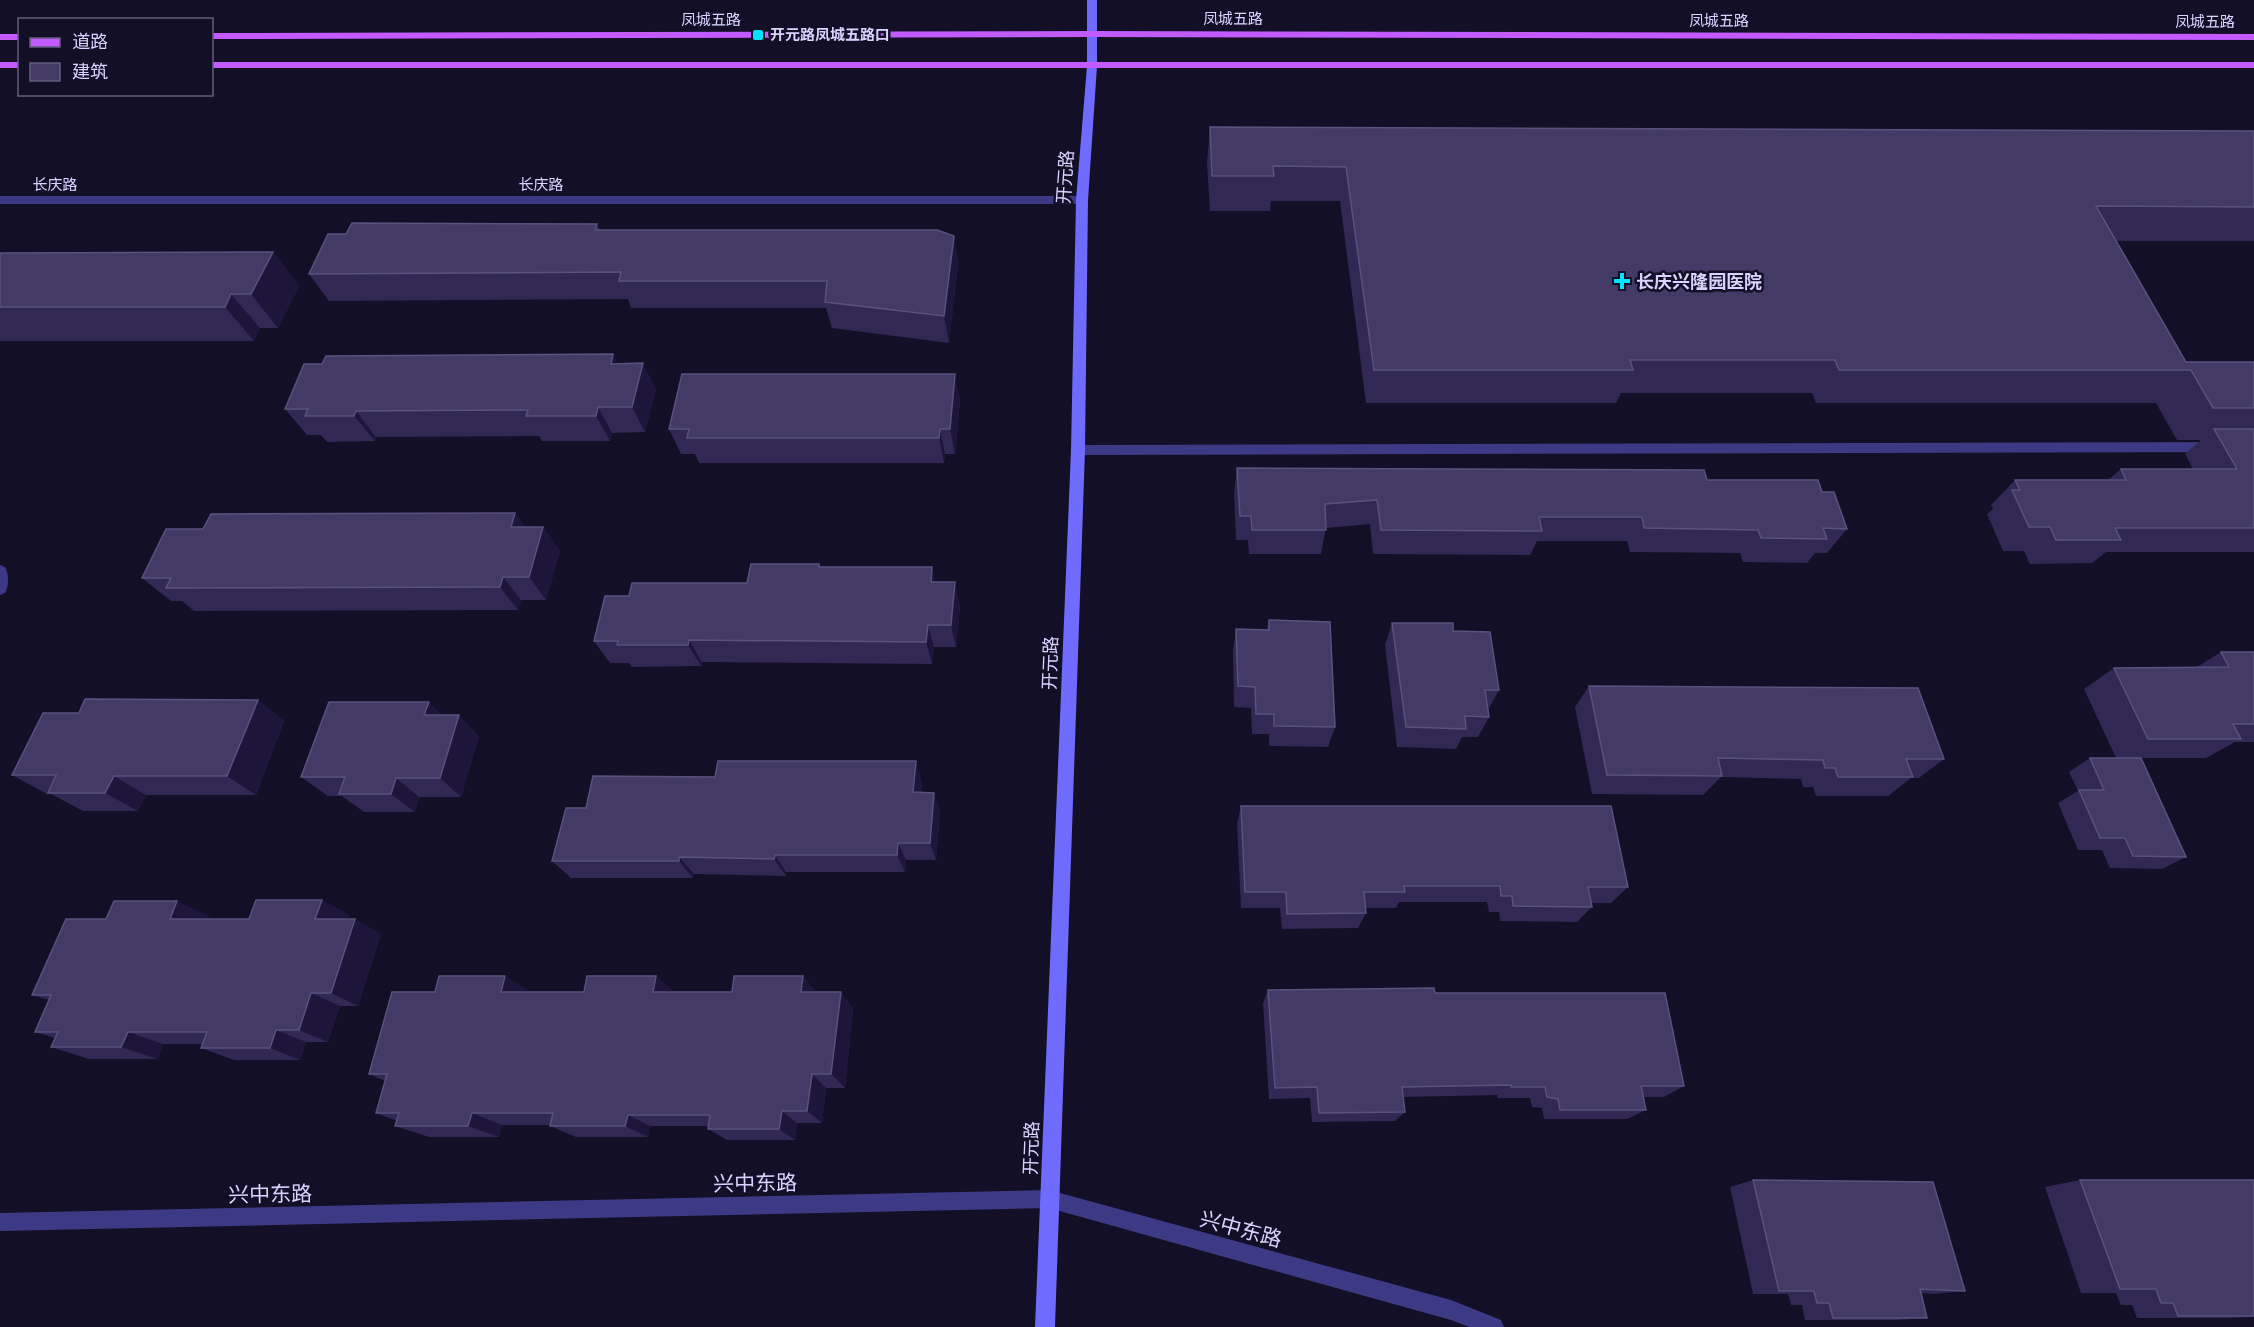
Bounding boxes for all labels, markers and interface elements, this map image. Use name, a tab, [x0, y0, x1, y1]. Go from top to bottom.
street label: 凤城五路	[1203, 10, 1263, 28]
street label: 凤城五路	[681, 11, 741, 29]
street label: 凤城五路	[1689, 12, 1749, 30]
street label: 凤城五路	[2175, 13, 2235, 31]
legend	[18, 18, 213, 96]
place label: 开元路凤城五路口	[770, 26, 890, 44]
marker: 开元路凤城五路口	[751, 28, 765, 42]
text: 道路	[72, 31, 108, 52]
text: 建筑	[72, 61, 108, 82]
street label: 开元路	[1053, 149, 1077, 205]
street label: 长庆路	[32, 176, 78, 194]
street label: 长庆路	[518, 176, 564, 194]
place label: 长庆兴隆园医院	[1636, 271, 1762, 292]
marker: 长庆兴隆园医院	[1613, 272, 1631, 290]
street label: 开元路	[1039, 636, 1061, 690]
street label: 开元路	[1020, 1121, 1042, 1175]
street label: 兴中东路	[713, 1170, 797, 1196]
street label: 兴中东路	[228, 1181, 312, 1207]
street label: 兴中东路	[1197, 1206, 1285, 1252]

